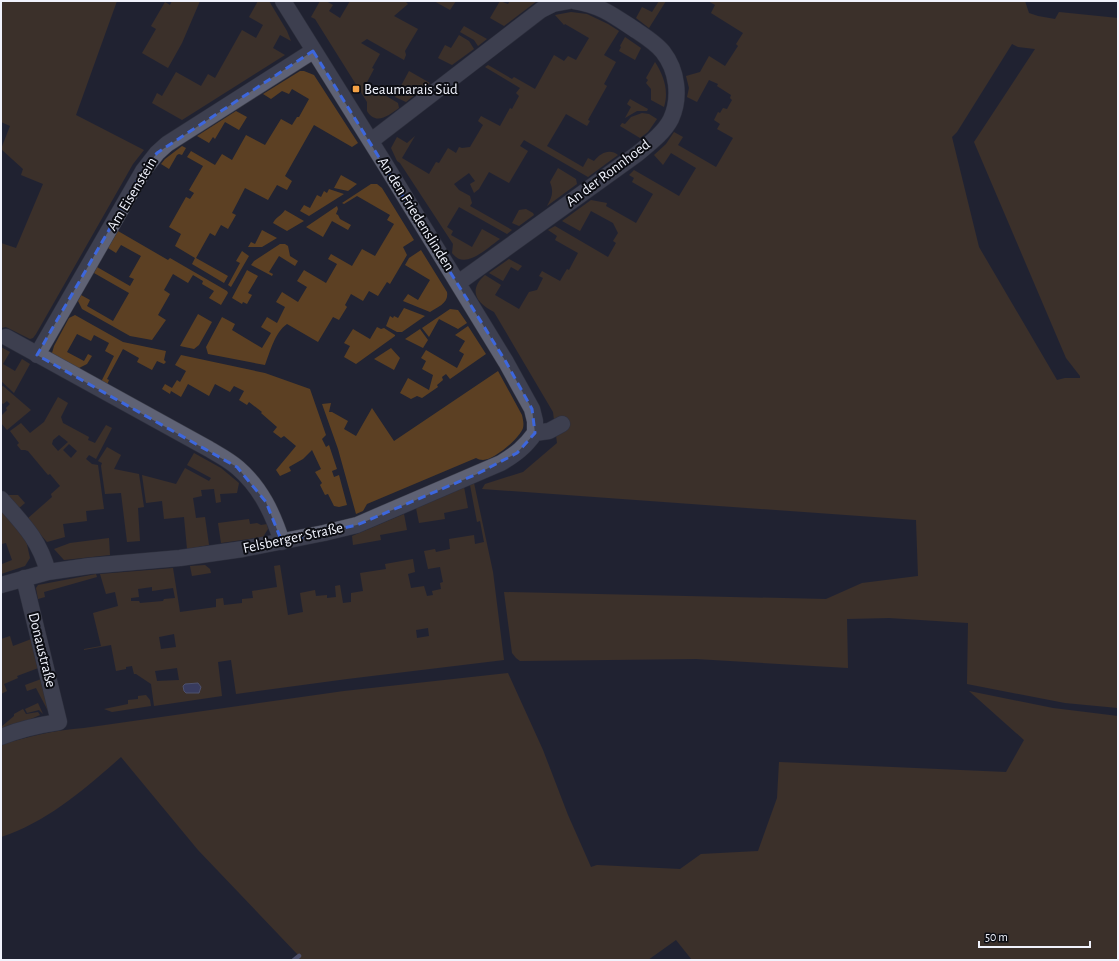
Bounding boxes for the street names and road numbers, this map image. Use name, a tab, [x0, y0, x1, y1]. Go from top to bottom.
street label: An der Ronnhoed	[563, 137, 653, 209]
street label: Am Eisenstein	[104, 155, 160, 233]
street label: An den Friedenslinden	[375, 155, 457, 273]
street label: Felsberger Straße	[242, 520, 344, 556]
street label: Donaustraße	[25, 611, 59, 689]

